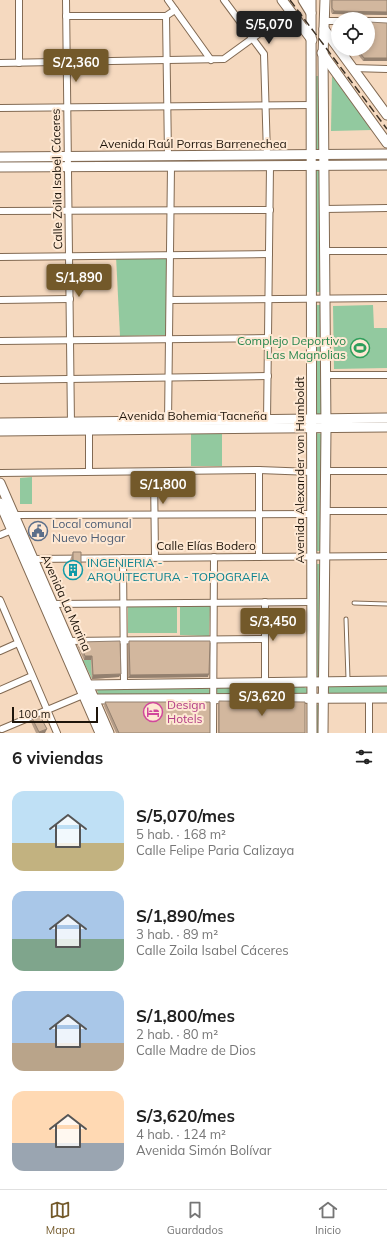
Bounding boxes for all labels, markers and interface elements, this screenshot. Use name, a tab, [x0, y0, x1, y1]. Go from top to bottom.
pin: S/5,070	[232, 11, 306, 45]
map controls	[331, 12, 375, 56]
button: locate	[331, 12, 375, 56]
text: S/5,070	[246, 16, 292, 32]
pin: S/2,360	[39, 49, 113, 83]
text: S/2,360	[53, 54, 99, 70]
street label: Calle Zoila Isabel Cáceres	[48, 108, 65, 250]
street label: Avenida Raúl Porras Barrenechea	[99, 136, 287, 151]
pin: S/1,890	[42, 264, 116, 298]
text: S/1,890	[56, 269, 102, 285]
place label: Complejo Deportivo Las Magnolias	[237, 333, 346, 362]
sports icon: Complejo Deportivo Las Magnolias	[349, 337, 371, 359]
street label: Avenida Alexander von Humboldt	[292, 377, 307, 563]
street label: Avenida Bohemia Tacneña	[119, 408, 267, 423]
pin: S/1,800	[126, 471, 200, 505]
text: S/1,800	[140, 476, 186, 492]
place label: Local comunal Nuevo Hogar	[52, 516, 132, 545]
public building icon: Local comunal Nuevo Hogar	[27, 520, 49, 542]
street label: Calle Elías Bodero	[156, 538, 256, 553]
street label: Avenida La Marina	[38, 552, 95, 654]
place label: INGENIERIA - ARQUITECTURA - TOPOGRAFIA	[87, 555, 270, 584]
building icon: INGENIERIA - ARQUITECTURA - TOPOGRAFIA	[62, 559, 84, 581]
pin: S/3,450	[236, 608, 310, 642]
text: S/3,450	[250, 613, 296, 629]
pin: S/3,620	[225, 683, 299, 717]
text: S/3,620	[239, 688, 285, 704]
place label: Design Hotels	[167, 697, 206, 726]
hotel icon: Design Hotels	[142, 701, 164, 723]
scale bar	[12, 705, 98, 724]
text: 100 m	[18, 707, 50, 721]
icon: filters	[353, 746, 375, 768]
text: 6 viviendas	[12, 747, 103, 768]
text: S/5,070/mes	[136, 805, 235, 826]
icon: home	[44, 807, 92, 855]
text: 5 hab. · 168 m²	[136, 826, 226, 842]
text: Calle Felipe Paria Calizaya	[136, 842, 294, 858]
text: S/1,890/mes	[136, 905, 235, 926]
icon: home	[44, 907, 92, 955]
text: 3 hab. · 89 m²	[136, 926, 218, 942]
text: Calle Zoila Isabel Cáceres	[136, 942, 289, 958]
text: S/1,800/mes	[136, 1005, 235, 1026]
icon: home	[44, 1007, 92, 1055]
text: 2 hab. · 80 m²	[136, 1026, 218, 1042]
text: Calle Madre de Dios	[136, 1042, 256, 1058]
text: S/3,620/mes	[136, 1105, 235, 1126]
icon: home	[44, 1107, 92, 1155]
text: 4 hab. · 124 m²	[136, 1126, 226, 1142]
text: Avenida Simón Bolívar	[136, 1142, 272, 1158]
tab: Mapa	[46, 1199, 75, 1237]
tab: Guardados	[167, 1199, 223, 1237]
tab: Inicio	[315, 1199, 341, 1237]

